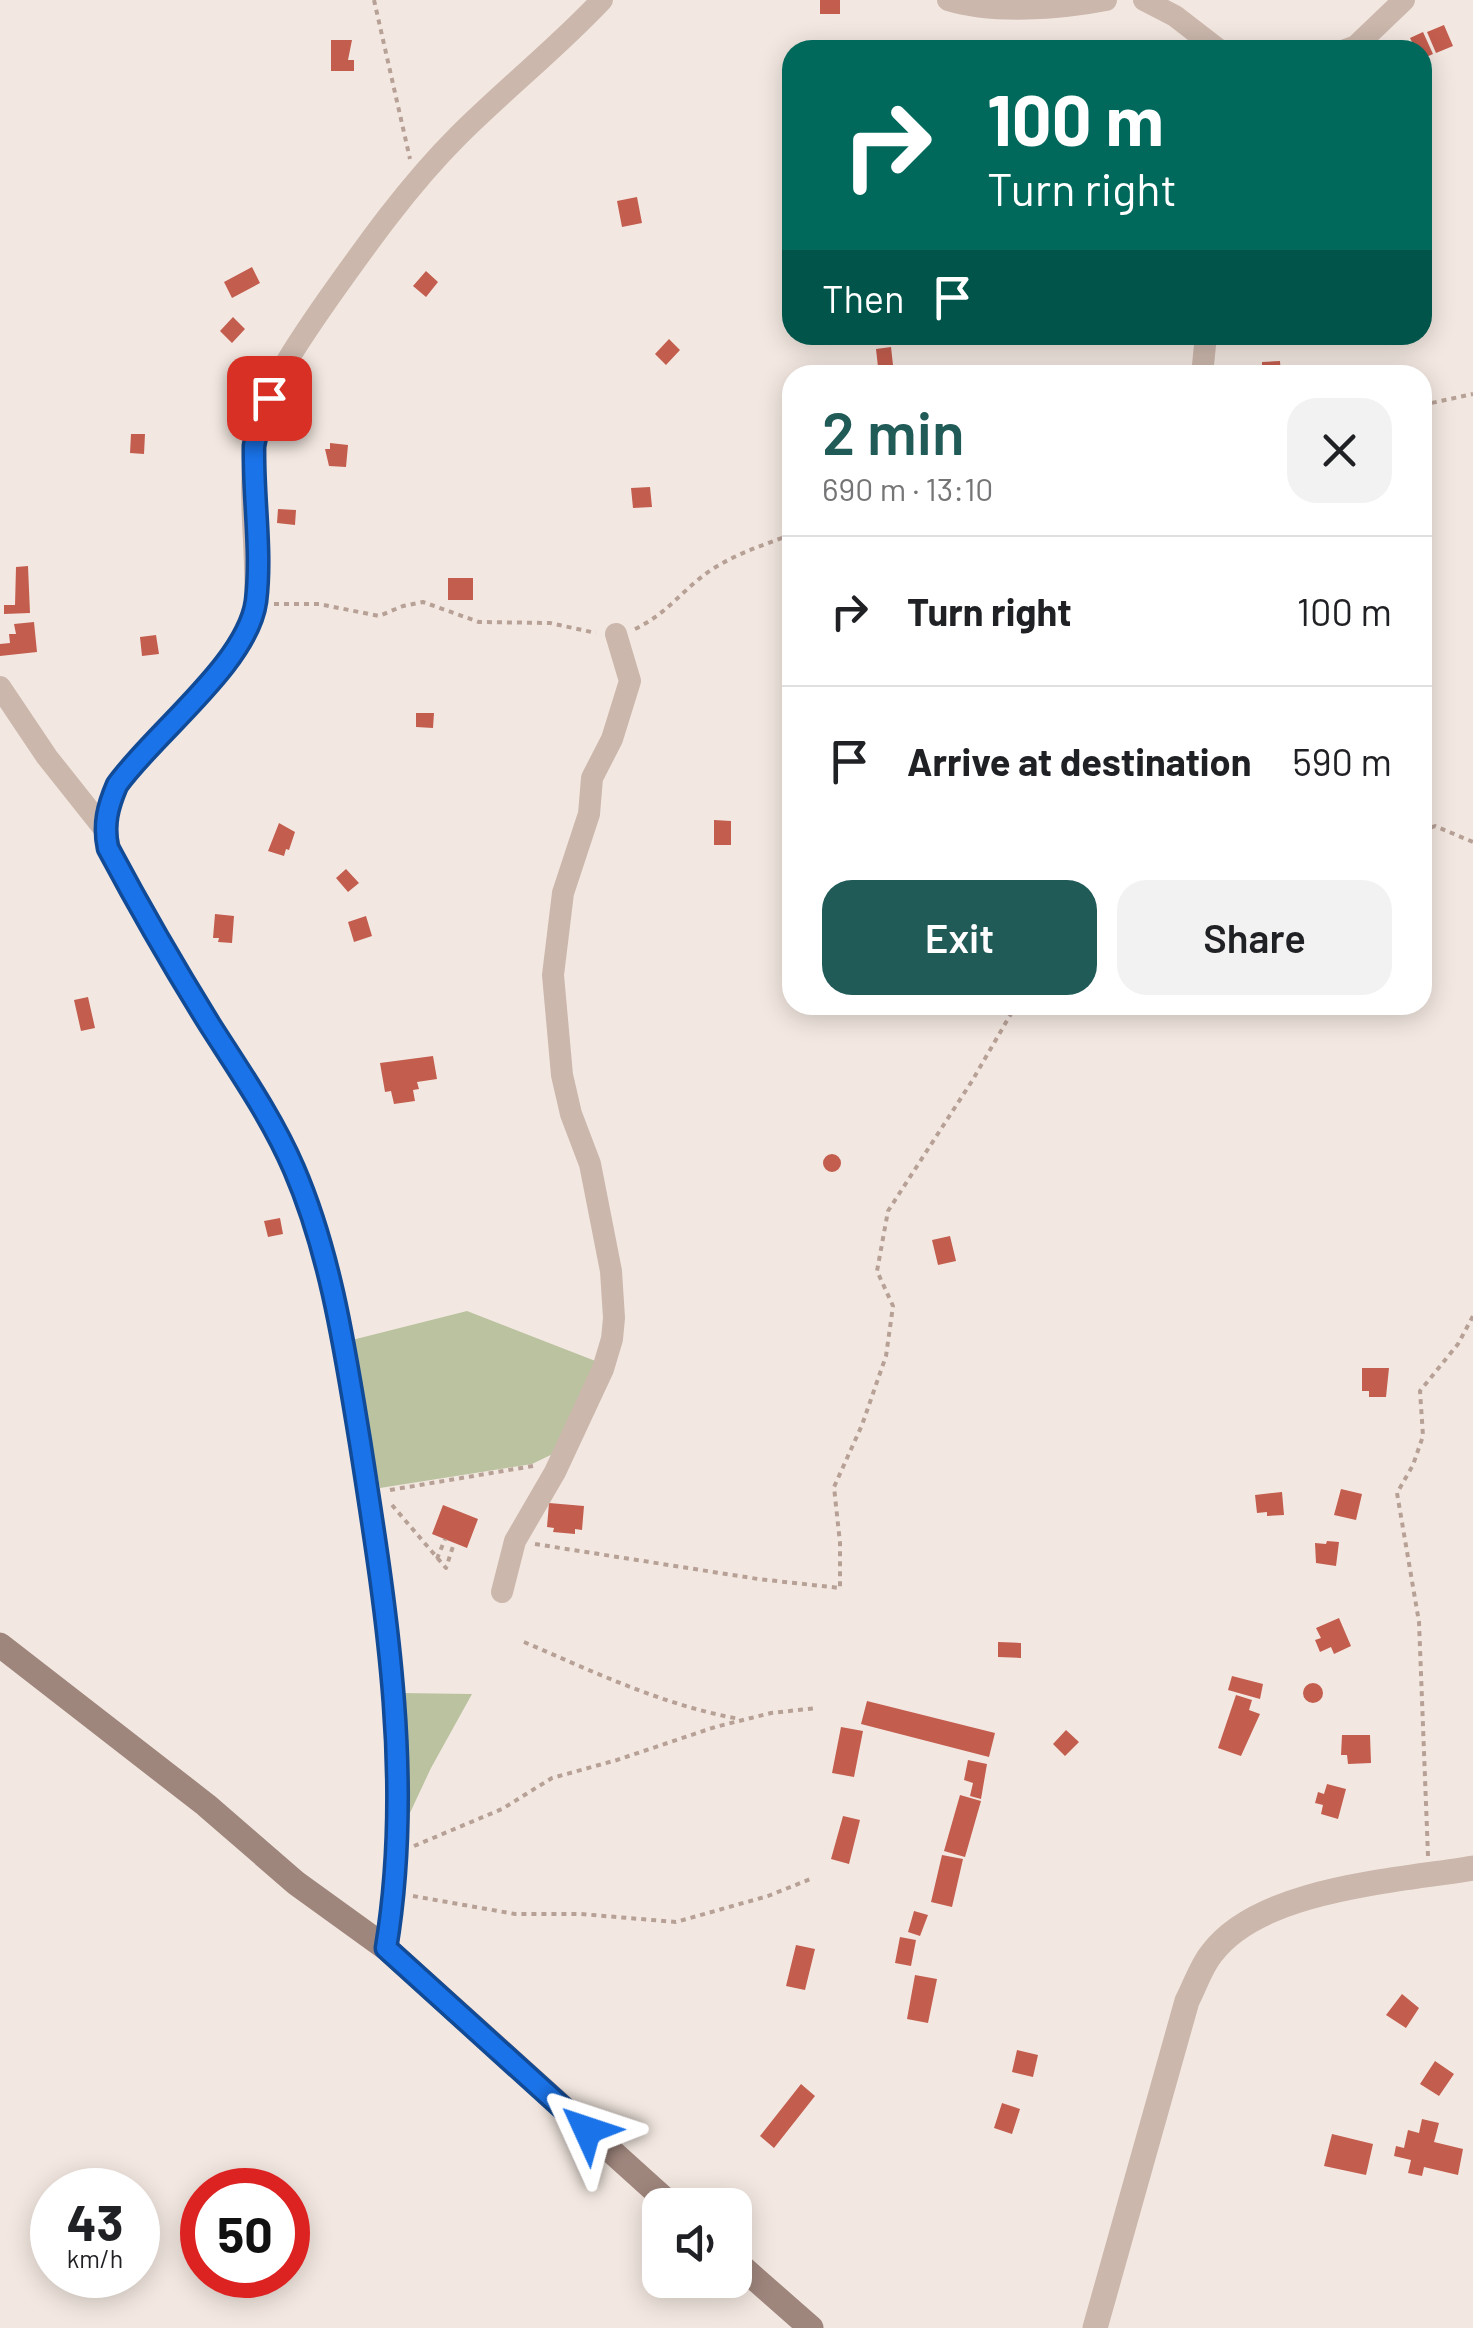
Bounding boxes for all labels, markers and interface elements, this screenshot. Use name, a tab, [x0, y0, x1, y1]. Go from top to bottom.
text: 100 m	[987, 76, 1164, 160]
icon: right	[822, 80, 952, 210]
text: Turn right	[987, 161, 1177, 215]
icon: arrive	[925, 270, 980, 325]
text: Then	[822, 275, 905, 321]
pin	[227, 356, 312, 441]
icon: arrive	[242, 371, 297, 426]
text: 2 min	[822, 395, 965, 467]
button: close	[1287, 398, 1392, 503]
text: 690 m · 13:10	[822, 469, 993, 507]
icon: right	[822, 584, 877, 639]
text: Turn right	[907, 588, 1072, 634]
text: 100 m	[1297, 588, 1392, 634]
icon: arrive	[822, 734, 877, 789]
text: Arrive at destination	[907, 738, 1252, 784]
text: 590 m	[1292, 738, 1392, 784]
button: Exit	[822, 880, 1097, 995]
button: Share	[1117, 880, 1392, 995]
position arrow	[535, 2078, 639, 2182]
speed limit sign: 50	[180, 2168, 310, 2298]
map controls	[642, 2188, 752, 2298]
button: sound	[642, 2188, 752, 2298]
text: 43	[66, 2191, 124, 2251]
text: km/h	[67, 2243, 123, 2273]

